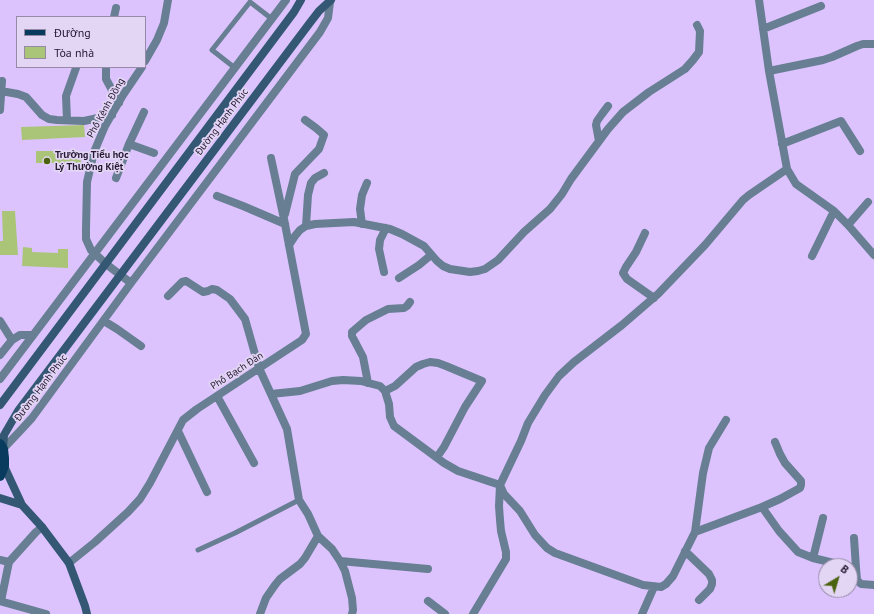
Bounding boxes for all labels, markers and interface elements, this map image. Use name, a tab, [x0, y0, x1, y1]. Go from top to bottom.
legend	[16, 16, 146, 68]
text: Đường	[54, 25, 91, 40]
text: Tòa nhà	[54, 45, 94, 60]
street label: Phố Kênh Đồng	[85, 76, 127, 140]
street label: Đường Hạnh Phúc	[193, 86, 251, 158]
place label: Trường Tiểu học Lý Thường Kiệt	[55, 149, 129, 172]
marker: Trường Tiểu học Lý Thường Kiệt	[42, 156, 52, 166]
street label: Phố Bạch Đàn	[209, 350, 265, 392]
street label: Đường Hạnh Phúc	[12, 352, 70, 424]
north arrow	[818, 558, 858, 598]
text: B	[838, 562, 852, 577]

